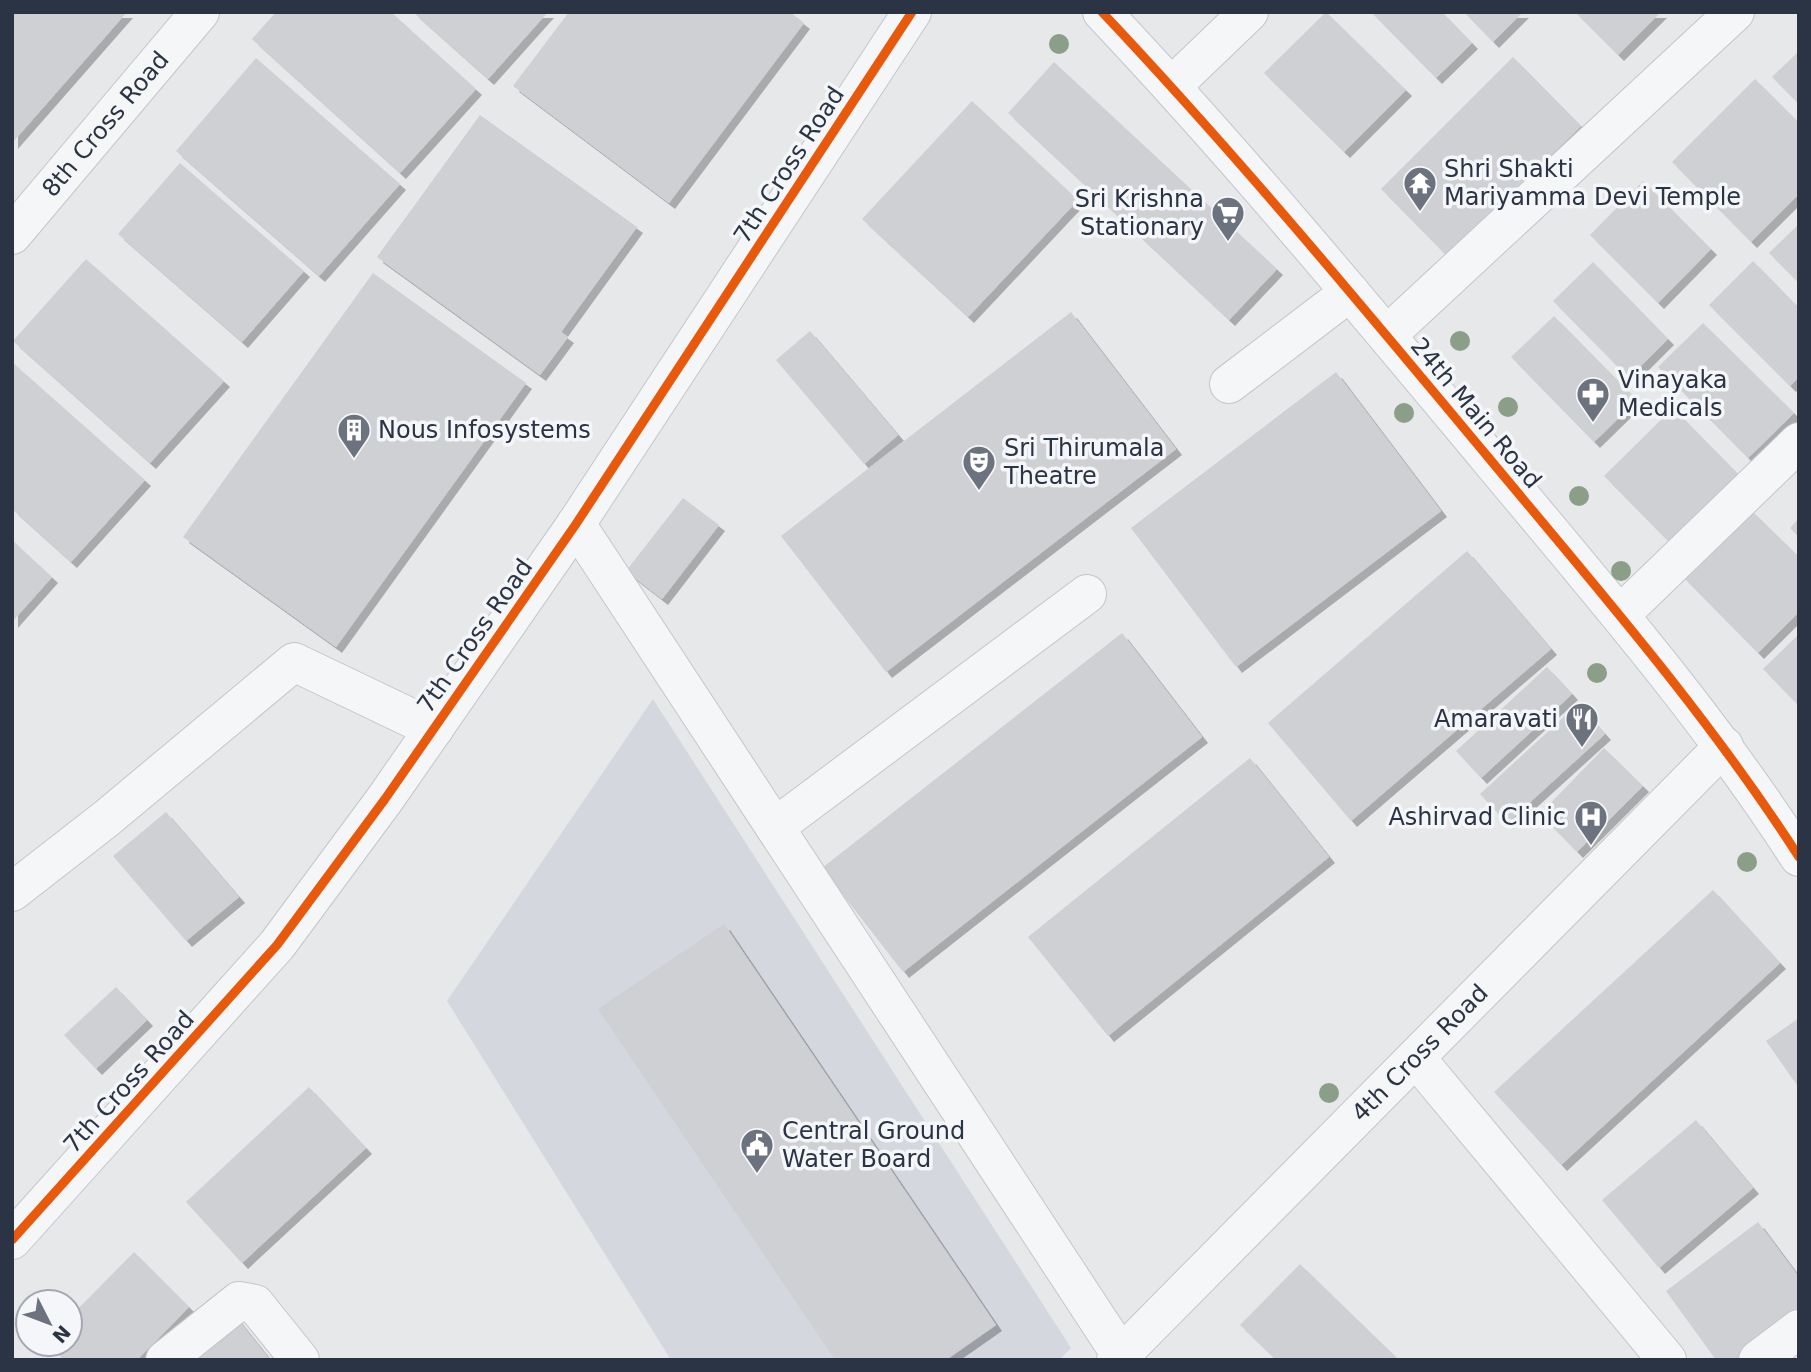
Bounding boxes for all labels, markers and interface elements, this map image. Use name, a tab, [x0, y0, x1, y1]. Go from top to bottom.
street label: 8th Cross Road	[36, 46, 175, 202]
street label: 7th Cross Road	[728, 81, 850, 249]
place label: Shri Shakti Mariyamma Devi Temple	[1444, 155, 1741, 211]
temple icon: Shri Shakti Mariyamma Devi Temple	[1401, 164, 1439, 213]
place label: Sri Krishna Stationary	[1075, 185, 1204, 241]
supermarket icon: Sri Krishna Stationary	[1209, 194, 1247, 243]
street label: 24th Main Road	[1405, 332, 1547, 494]
place label: Vinayaka Medicals	[1618, 366, 1728, 422]
pharmacy icon: Vinayaka Medicals	[1574, 375, 1612, 424]
building icon: Nous Infosystems	[335, 411, 373, 460]
place label: Nous Infosystems	[378, 416, 591, 444]
place label: Sri Thirumala Theatre	[1003, 434, 1164, 490]
theatre icon: Sri Thirumala Theatre	[960, 443, 998, 492]
street label: 7th Cross Road	[412, 554, 538, 718]
restaurant icon: Amaravati	[1563, 700, 1601, 749]
place label: Amaravati	[1434, 705, 1558, 733]
hospital icon: Ashirvad Clinic	[1572, 798, 1610, 847]
place label: Ashirvad Clinic	[1388, 803, 1566, 831]
street label: 4th Cross Road	[1346, 979, 1494, 1127]
street label: 7th Cross Road	[58, 1005, 200, 1159]
place label: Central Ground Water Board	[782, 1117, 965, 1173]
public building icon: Central Ground Water Board	[738, 1126, 776, 1175]
north arrow	[14, 1288, 84, 1358]
text: N	[48, 1321, 75, 1348]

